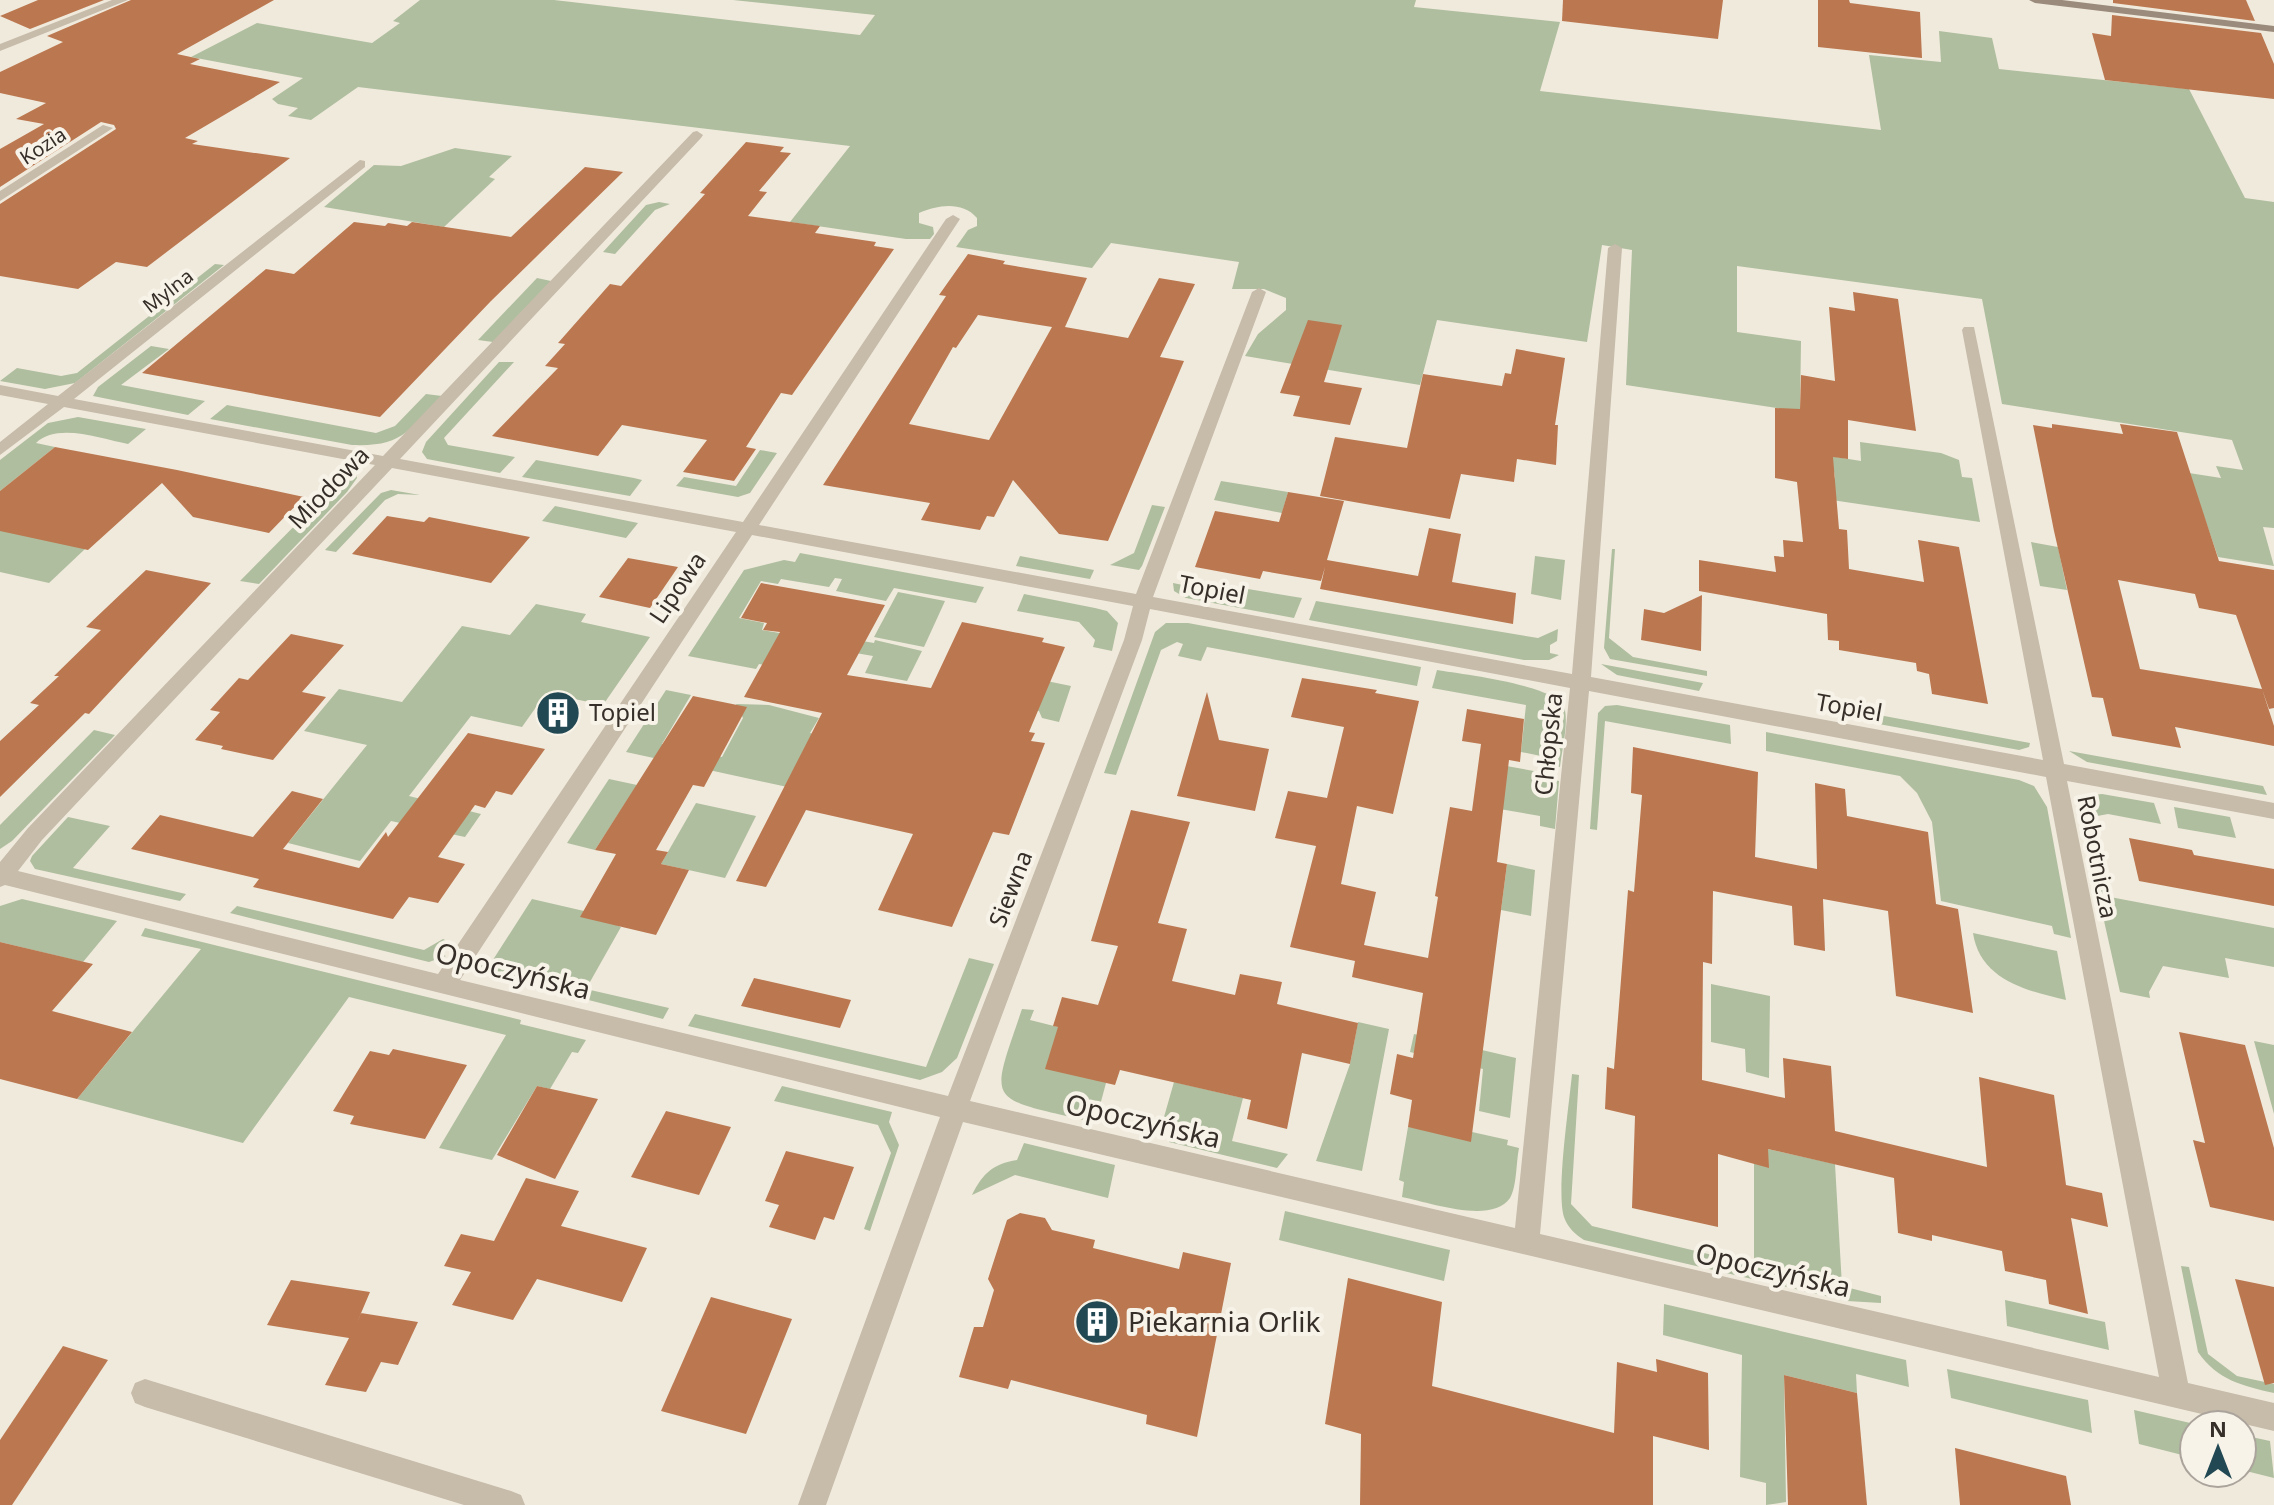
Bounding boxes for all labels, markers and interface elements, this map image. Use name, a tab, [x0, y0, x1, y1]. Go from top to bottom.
street label: Kozia	[14, 121, 71, 171]
street label: Mylna	[137, 262, 198, 319]
street label: Miodowa	[280, 438, 376, 536]
street label: Lipowa	[641, 545, 713, 630]
street label: Topiel	[1176, 566, 1248, 611]
street label: Topiel	[1813, 684, 1885, 729]
building icon: Topiel	[534, 689, 582, 737]
street label: Chłopska	[1526, 691, 1569, 797]
place label: Topiel	[589, 695, 656, 728]
street label: Robotnicza	[2070, 792, 2127, 921]
street label: Siewna	[980, 845, 1039, 932]
street label: Opoczyńska	[432, 932, 595, 1008]
street label: Opoczyńska	[1062, 1084, 1225, 1156]
street label: Opoczyńska	[1692, 1233, 1855, 1305]
building icon: Piekarnia Orlik	[1073, 1298, 1121, 1346]
place label: Piekarnia Orlik	[1128, 1302, 1321, 1340]
north arrow	[2178, 1409, 2258, 1489]
text: N	[2209, 1413, 2227, 1443]

